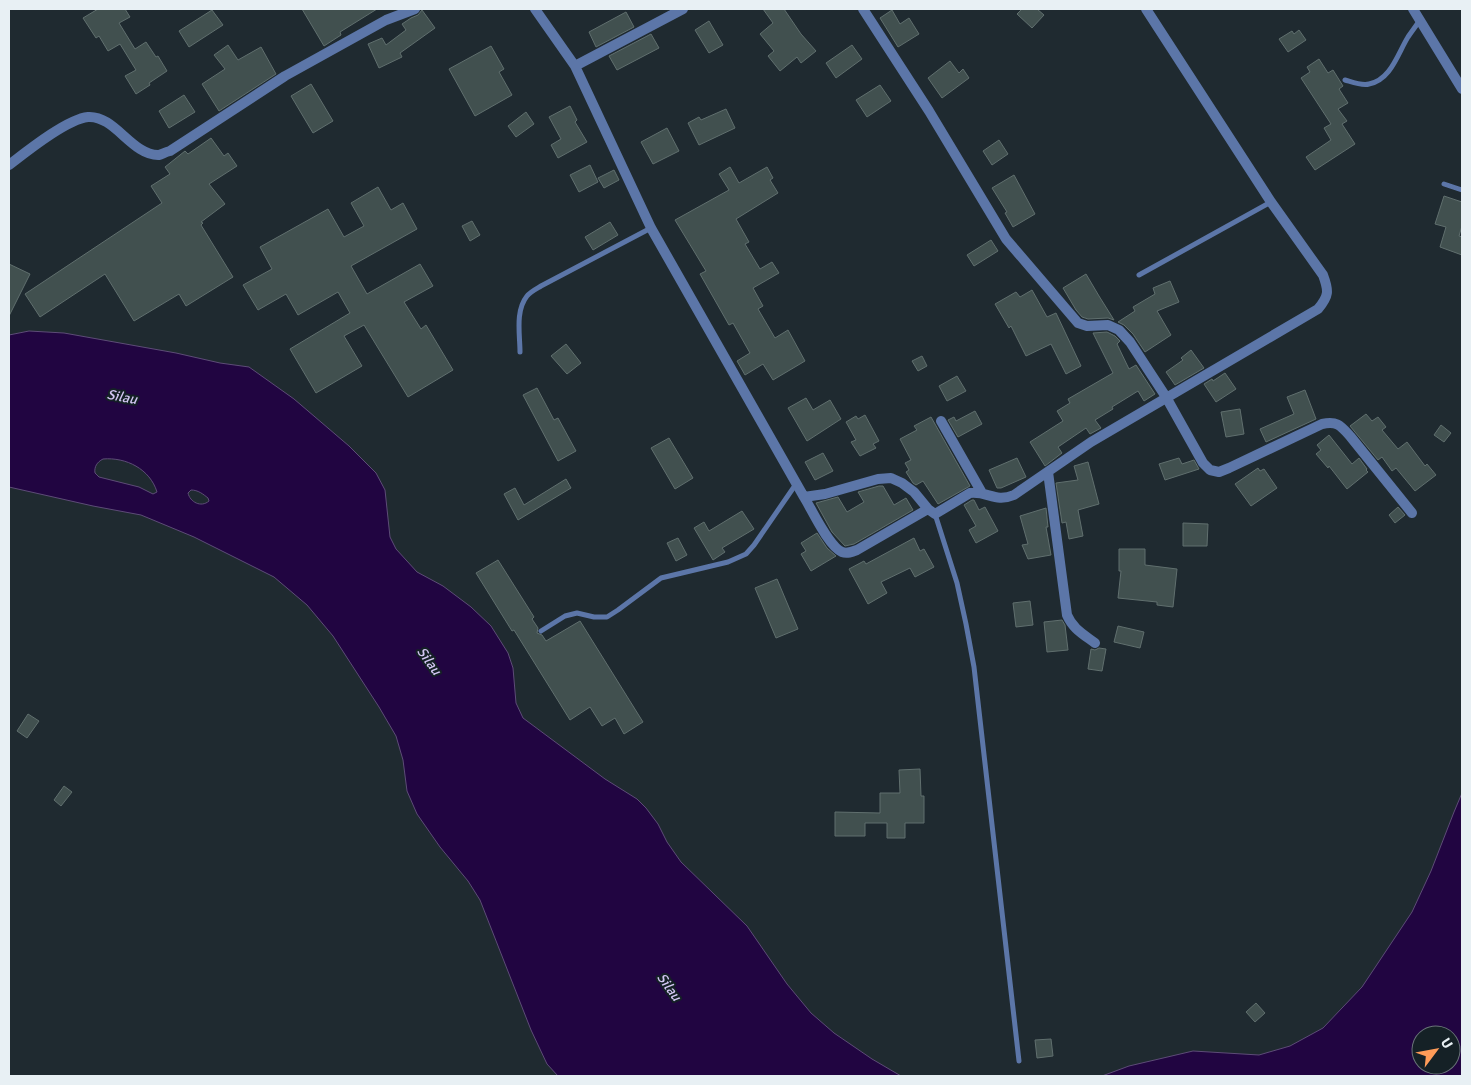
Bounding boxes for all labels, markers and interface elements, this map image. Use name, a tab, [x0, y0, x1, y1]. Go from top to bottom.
water label: Silau	[105, 386, 140, 409]
water label: Silau	[413, 644, 446, 679]
water label: Silau	[653, 970, 686, 1005]
north arrow	[1411, 1025, 1461, 1075]
text: U	[1437, 1035, 1456, 1052]

